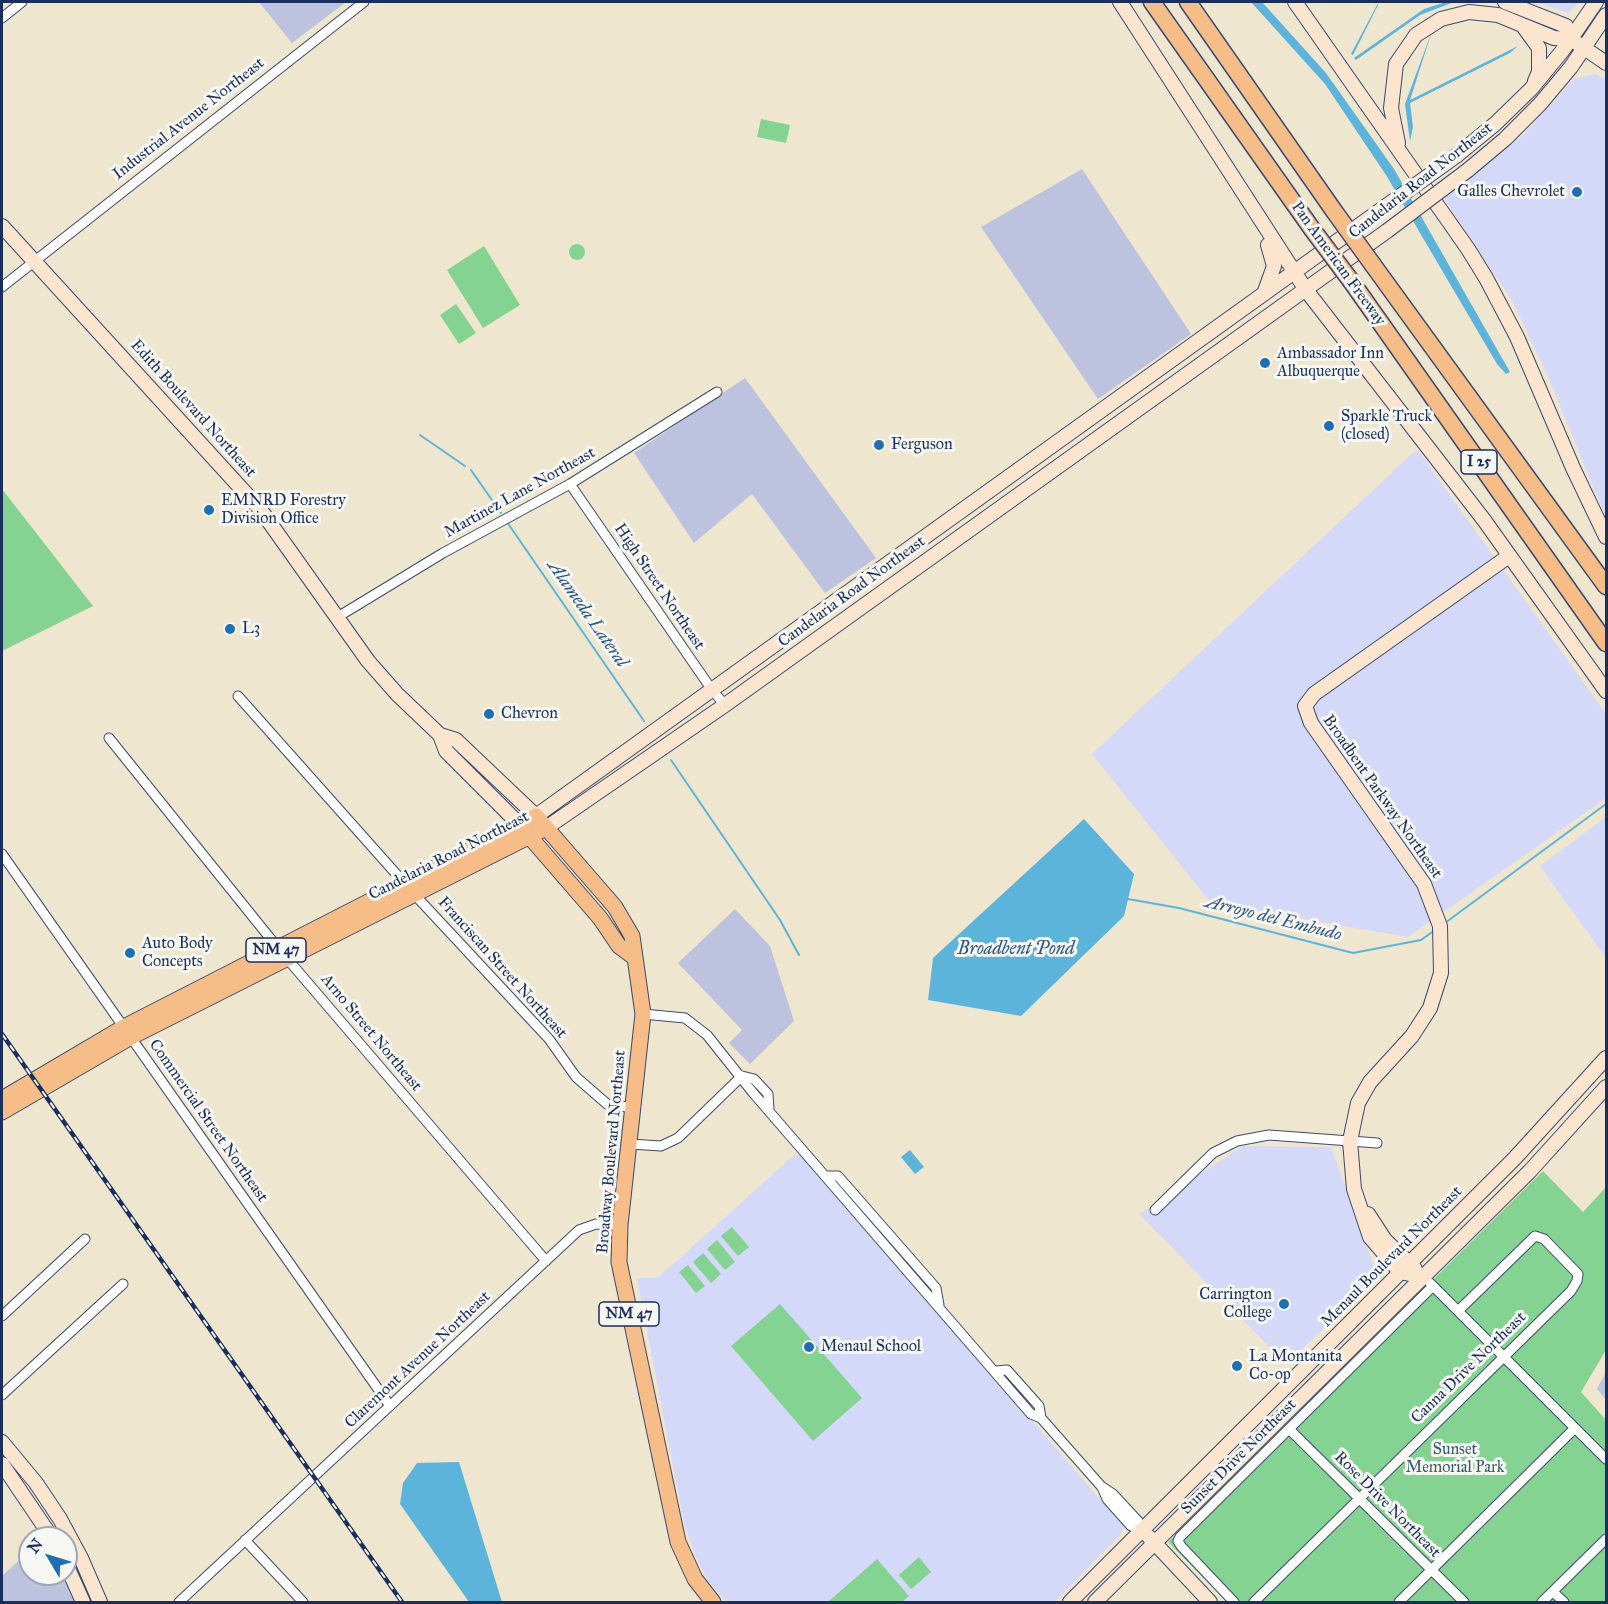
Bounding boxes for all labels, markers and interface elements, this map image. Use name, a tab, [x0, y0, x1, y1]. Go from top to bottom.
street label: Industrial Avenue Northeast	[109, 54, 269, 184]
street label: Candelaria Road Northeast	[1345, 119, 1497, 243]
place label: Galles Chevrolet	[1457, 182, 1565, 202]
marker: Galles Chevrolet	[1570, 185, 1584, 199]
street label: Pan American Freeway	[1287, 198, 1389, 330]
street label: Edith Boulevard Northeast	[126, 336, 260, 482]
place label: Ambassador Inn Albuquerque	[1277, 344, 1384, 382]
marker: Ambassador Inn Albuquerque	[1258, 356, 1272, 370]
place label: Sparkle Truck (closed)	[1341, 407, 1432, 445]
marker: Sparkle Truck (closed)	[1322, 419, 1336, 433]
place label: Ferguson	[891, 435, 953, 455]
marker: Ferguson	[872, 438, 886, 452]
street label: Martinez Lane Northeast	[441, 443, 599, 543]
road number: I 25	[1461, 450, 1497, 474]
place label: EMNRD Forestry Division Office	[221, 491, 346, 529]
marker: EMNRD Forestry Division Office	[202, 503, 216, 517]
street label: High Street Northeast	[610, 520, 708, 654]
street label: Candelaria Road Northeast	[775, 532, 929, 652]
water label: Alameda Lateral	[542, 556, 632, 672]
place label: L3	[242, 619, 260, 639]
marker: L3	[223, 622, 237, 636]
place label: Chevron	[501, 704, 558, 724]
marker: Chevron	[482, 707, 496, 721]
street label: Broadbent Parkway Northeast	[1318, 712, 1446, 882]
street label: Candelaria Road Northeast	[366, 807, 532, 905]
water label: Arroyo del Embudo	[1202, 892, 1344, 946]
street label: Franciscan Street Northeast	[433, 893, 571, 1043]
place label: Auto Body Concepts	[142, 934, 213, 972]
road number: NM 47	[246, 938, 306, 962]
water label: Broadbent Pond	[957, 939, 1075, 961]
marker: Auto Body Concepts	[123, 946, 137, 960]
street label: Arno Street Northeast	[316, 970, 426, 1096]
street label: Commercial Street Northeast	[144, 1036, 272, 1206]
street label: Broadway Boulevard Northeast	[594, 1050, 630, 1254]
street label: Menaul Boulevard Northeast	[1317, 1182, 1467, 1332]
place label: Carrington College	[1199, 1285, 1272, 1323]
street label: Claremont Avenue Northeast	[341, 1287, 495, 1433]
marker: Carrington College	[1277, 1297, 1291, 1311]
road number: NM 47	[599, 1302, 659, 1326]
street label: Canna Drive Northeast	[1407, 1308, 1531, 1428]
place label: Menaul School	[821, 1337, 921, 1357]
marker: Menaul School	[802, 1340, 816, 1354]
place label: La Montanita Co-op	[1249, 1347, 1342, 1385]
marker: La Montanita Co-op	[1230, 1359, 1244, 1373]
street label: Sunset Drive Northeast	[1177, 1395, 1301, 1519]
park label: Sunset Memorial Park	[1406, 1440, 1504, 1478]
street label: Rose Drive Northeast	[1330, 1448, 1444, 1562]
north arrow	[18, 1526, 78, 1586]
text: N	[23, 1535, 47, 1557]

